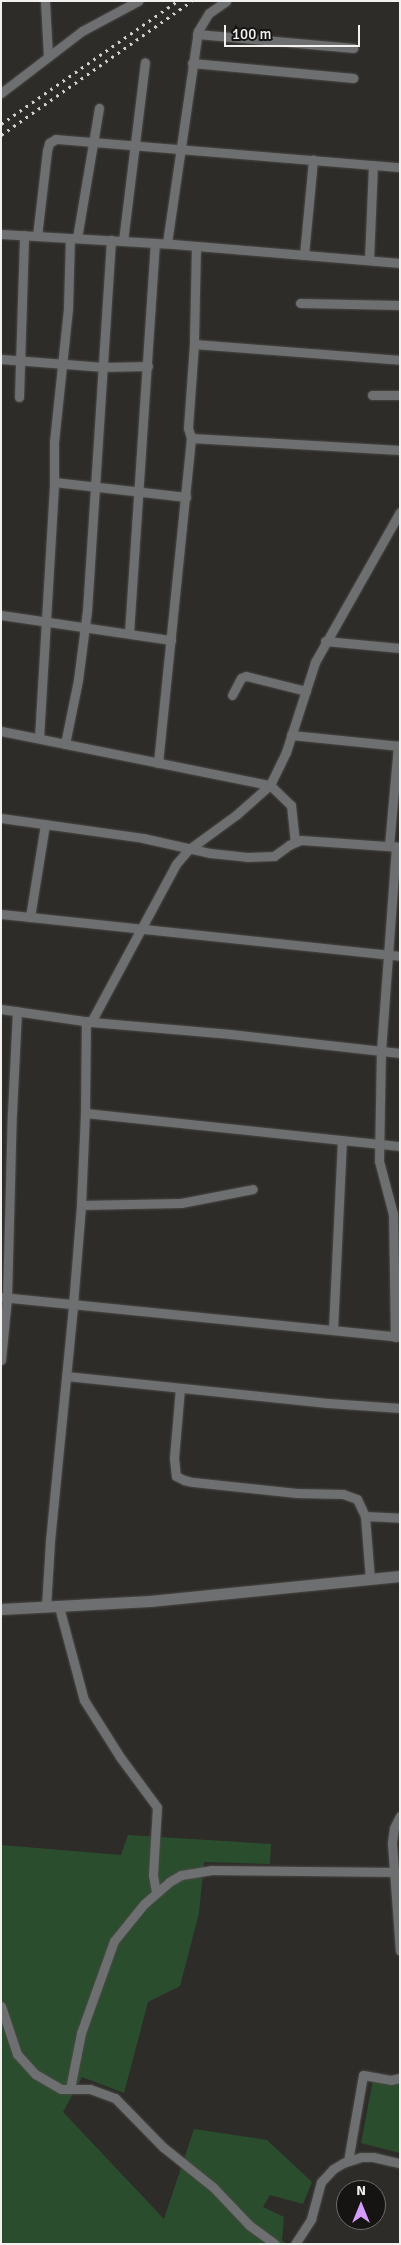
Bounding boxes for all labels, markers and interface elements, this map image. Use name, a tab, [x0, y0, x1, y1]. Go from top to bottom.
scale bar	[226, 15, 362, 47]
text: 100 m	[232, 25, 272, 43]
north arrow	[336, 2180, 386, 2230]
text: N	[356, 2182, 366, 2199]

